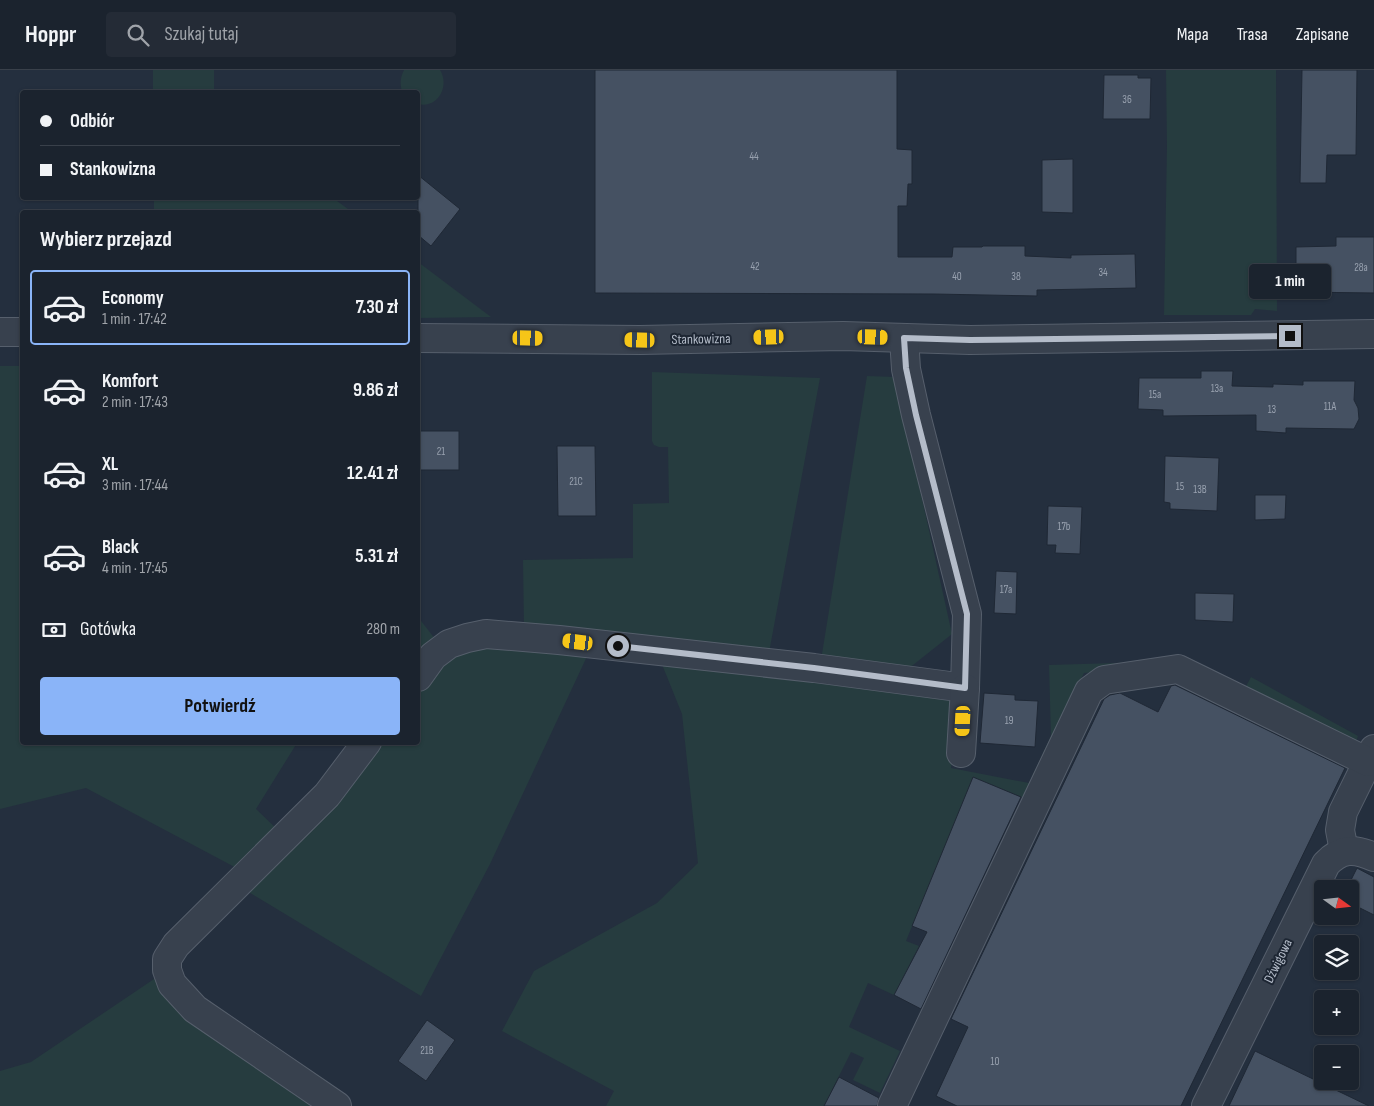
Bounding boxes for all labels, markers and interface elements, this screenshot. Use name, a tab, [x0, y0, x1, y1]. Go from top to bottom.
search box	[106, 12, 456, 57]
text: Hoppr	[25, 20, 76, 49]
icon: search	[124, 21, 152, 49]
text: Szukaj tutaj	[164, 23, 238, 46]
text: Mapa	[1177, 24, 1209, 45]
text: Trasa	[1237, 24, 1268, 45]
text: Zapisane	[1296, 24, 1349, 45]
house number: 36	[1122, 93, 1132, 106]
text: Odbiór	[70, 110, 114, 133]
house number: 44	[749, 150, 759, 163]
text: Stankowizna	[70, 158, 156, 181]
text: Wybierz przejazd	[40, 226, 172, 253]
house number: 42	[750, 260, 760, 273]
house number: 28a	[1354, 261, 1368, 274]
callout: 1 min	[1249, 264, 1331, 298]
house number: 34	[1098, 266, 1108, 279]
house number: 40	[952, 270, 962, 283]
house number: 38	[1011, 270, 1021, 283]
text: 1 min	[1275, 272, 1305, 291]
icon: car	[42, 285, 87, 330]
text: Economy	[102, 287, 164, 310]
text: 7.30 zł	[355, 296, 398, 319]
text: 1 min · 17:42	[102, 310, 167, 329]
route end	[1279, 325, 1301, 347]
car	[753, 329, 784, 345]
car	[857, 329, 888, 345]
car	[512, 330, 543, 346]
street label: Stankowizna	[671, 330, 731, 348]
car	[624, 332, 655, 348]
icon: car	[42, 368, 87, 413]
text: Komfort	[102, 370, 158, 393]
text: 9.86 zł	[353, 379, 398, 402]
house number: 13a	[1211, 382, 1223, 395]
house number: 15a	[1149, 388, 1161, 401]
text: 2 min · 17:43	[102, 393, 168, 412]
house number: 11A	[1324, 400, 1337, 413]
house number: 13	[1268, 403, 1277, 416]
house number: 21	[437, 445, 445, 458]
icon: car	[42, 451, 87, 496]
text: XL	[102, 453, 118, 476]
text: 12.41 zł	[347, 462, 398, 485]
house number: 21C	[569, 475, 583, 488]
text: 3 min · 17:44	[102, 476, 168, 495]
house number: 15	[1176, 480, 1184, 493]
house number: 13B	[1193, 483, 1207, 496]
house number: 17b	[1058, 520, 1071, 533]
icon: car	[42, 534, 87, 579]
text: Black	[102, 536, 139, 559]
text: 5.31 zł	[355, 545, 398, 568]
text: 4 min · 17:45	[102, 559, 168, 578]
house number: 17a	[1000, 583, 1012, 596]
icon: cash	[40, 616, 68, 644]
text: Gotówka	[80, 618, 136, 641]
text: 280 m	[366, 620, 400, 639]
car	[562, 633, 593, 651]
route start	[607, 635, 629, 657]
button: Potwierdź	[40, 677, 400, 735]
car	[954, 706, 971, 736]
house number: 19	[1005, 714, 1013, 727]
north arrow	[1314, 880, 1359, 925]
map controls	[1314, 880, 1359, 1090]
button: layers	[1314, 935, 1359, 980]
street label: Dźwigowa	[1260, 936, 1296, 986]
button: +	[1314, 990, 1359, 1035]
house number: 21B	[420, 1044, 434, 1057]
button: −	[1314, 1045, 1359, 1090]
house number: 10	[991, 1055, 999, 1068]

